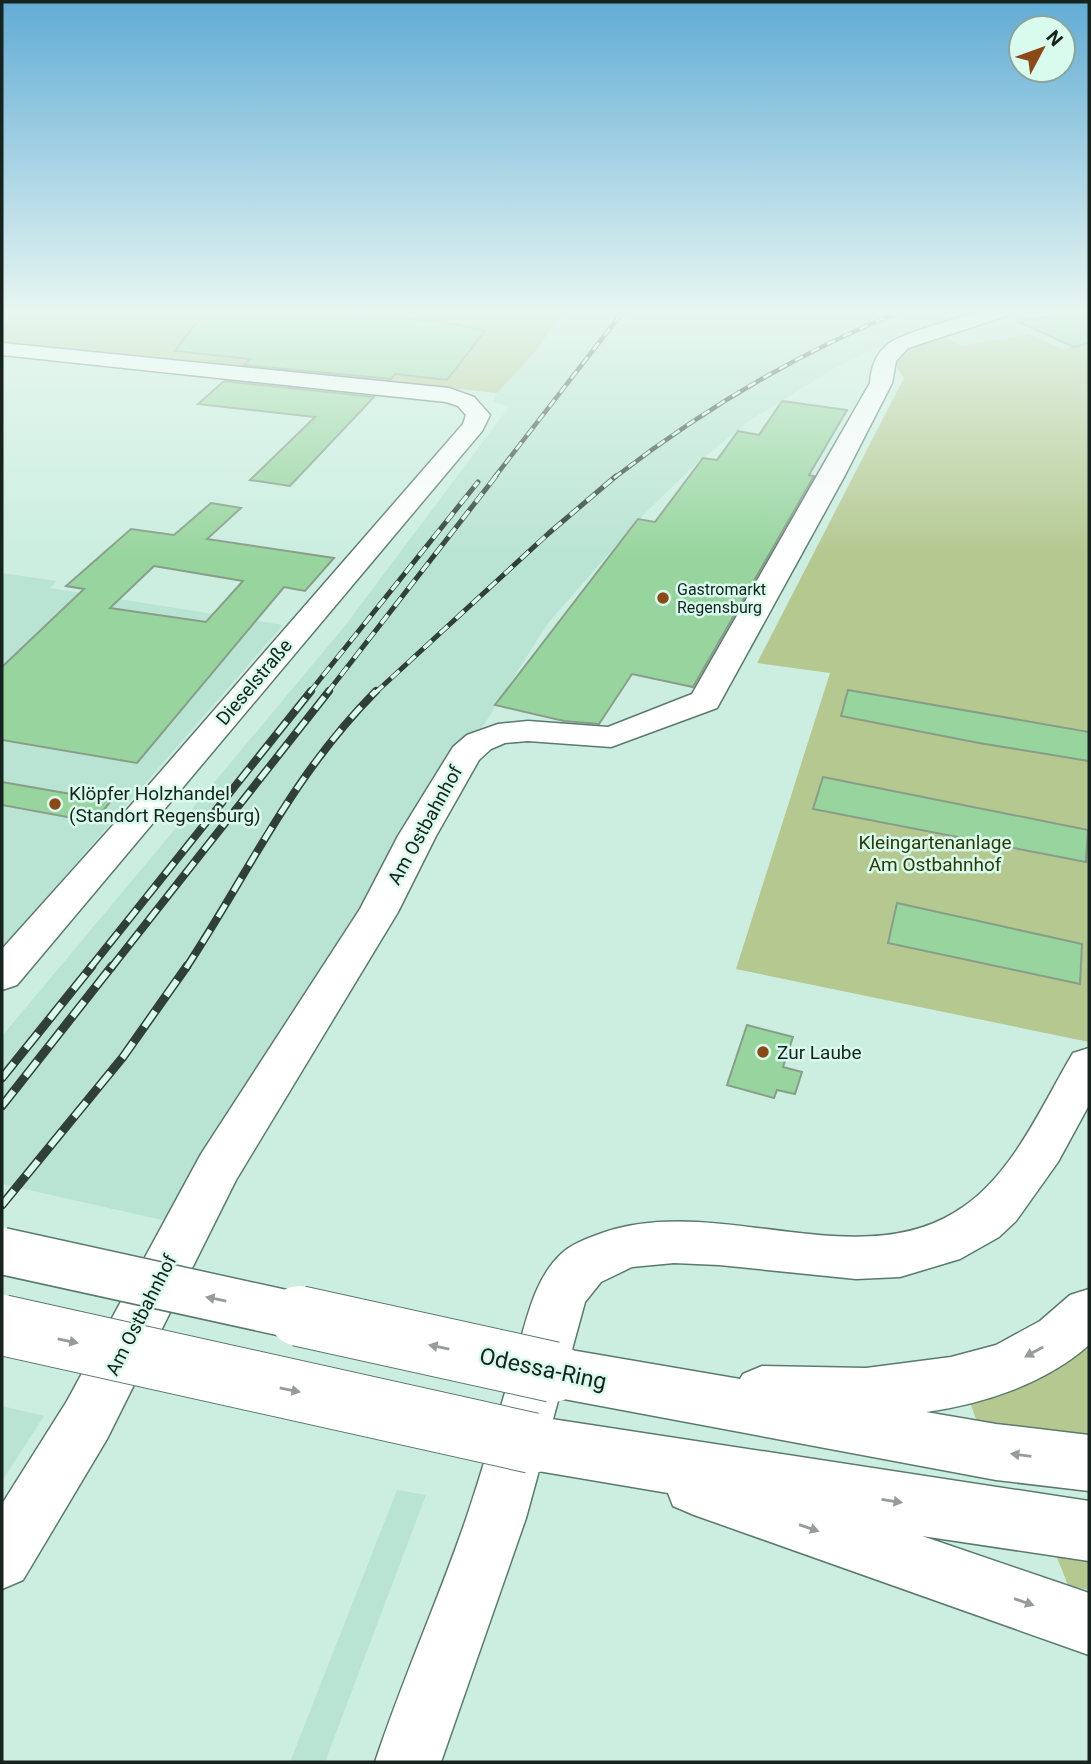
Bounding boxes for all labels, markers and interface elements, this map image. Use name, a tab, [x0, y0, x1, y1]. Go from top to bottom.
north arrow	[1007, 14, 1077, 84]
text: N	[1041, 26, 1068, 51]
place label: Gastromarkt Regensburg	[677, 580, 766, 617]
marker: Gastromarkt Regensburg	[655, 590, 671, 606]
street label: Dieselstraße	[211, 634, 297, 730]
street label: Am Ostbahnhof	[383, 761, 467, 889]
place label: Klöpfer Holzhandel (Standort Regensburg)	[69, 782, 261, 827]
marker: Klöpfer Holzhandel (Standort Regensburg)	[47, 796, 63, 812]
park label: Kleingartenanlage Am Ostbahnhof	[859, 831, 1011, 876]
place label: Zur Laube	[777, 1041, 862, 1064]
marker: Zur Laube	[755, 1044, 771, 1060]
street label: Am Ostbahnhof	[101, 1250, 182, 1379]
one-way arrow	[205, 1293, 227, 1304]
one-way arrow	[57, 1336, 79, 1347]
one-way arrow	[428, 1341, 450, 1352]
street label: Odessa-Ring	[477, 1342, 609, 1396]
one-way arrow	[1025, 1346, 1044, 1358]
one-way arrow	[279, 1385, 301, 1396]
one-way arrow	[1010, 1450, 1032, 1461]
one-way arrow	[881, 1496, 903, 1507]
one-way arrow	[799, 1523, 820, 1534]
one-way arrow	[1014, 1597, 1035, 1608]

